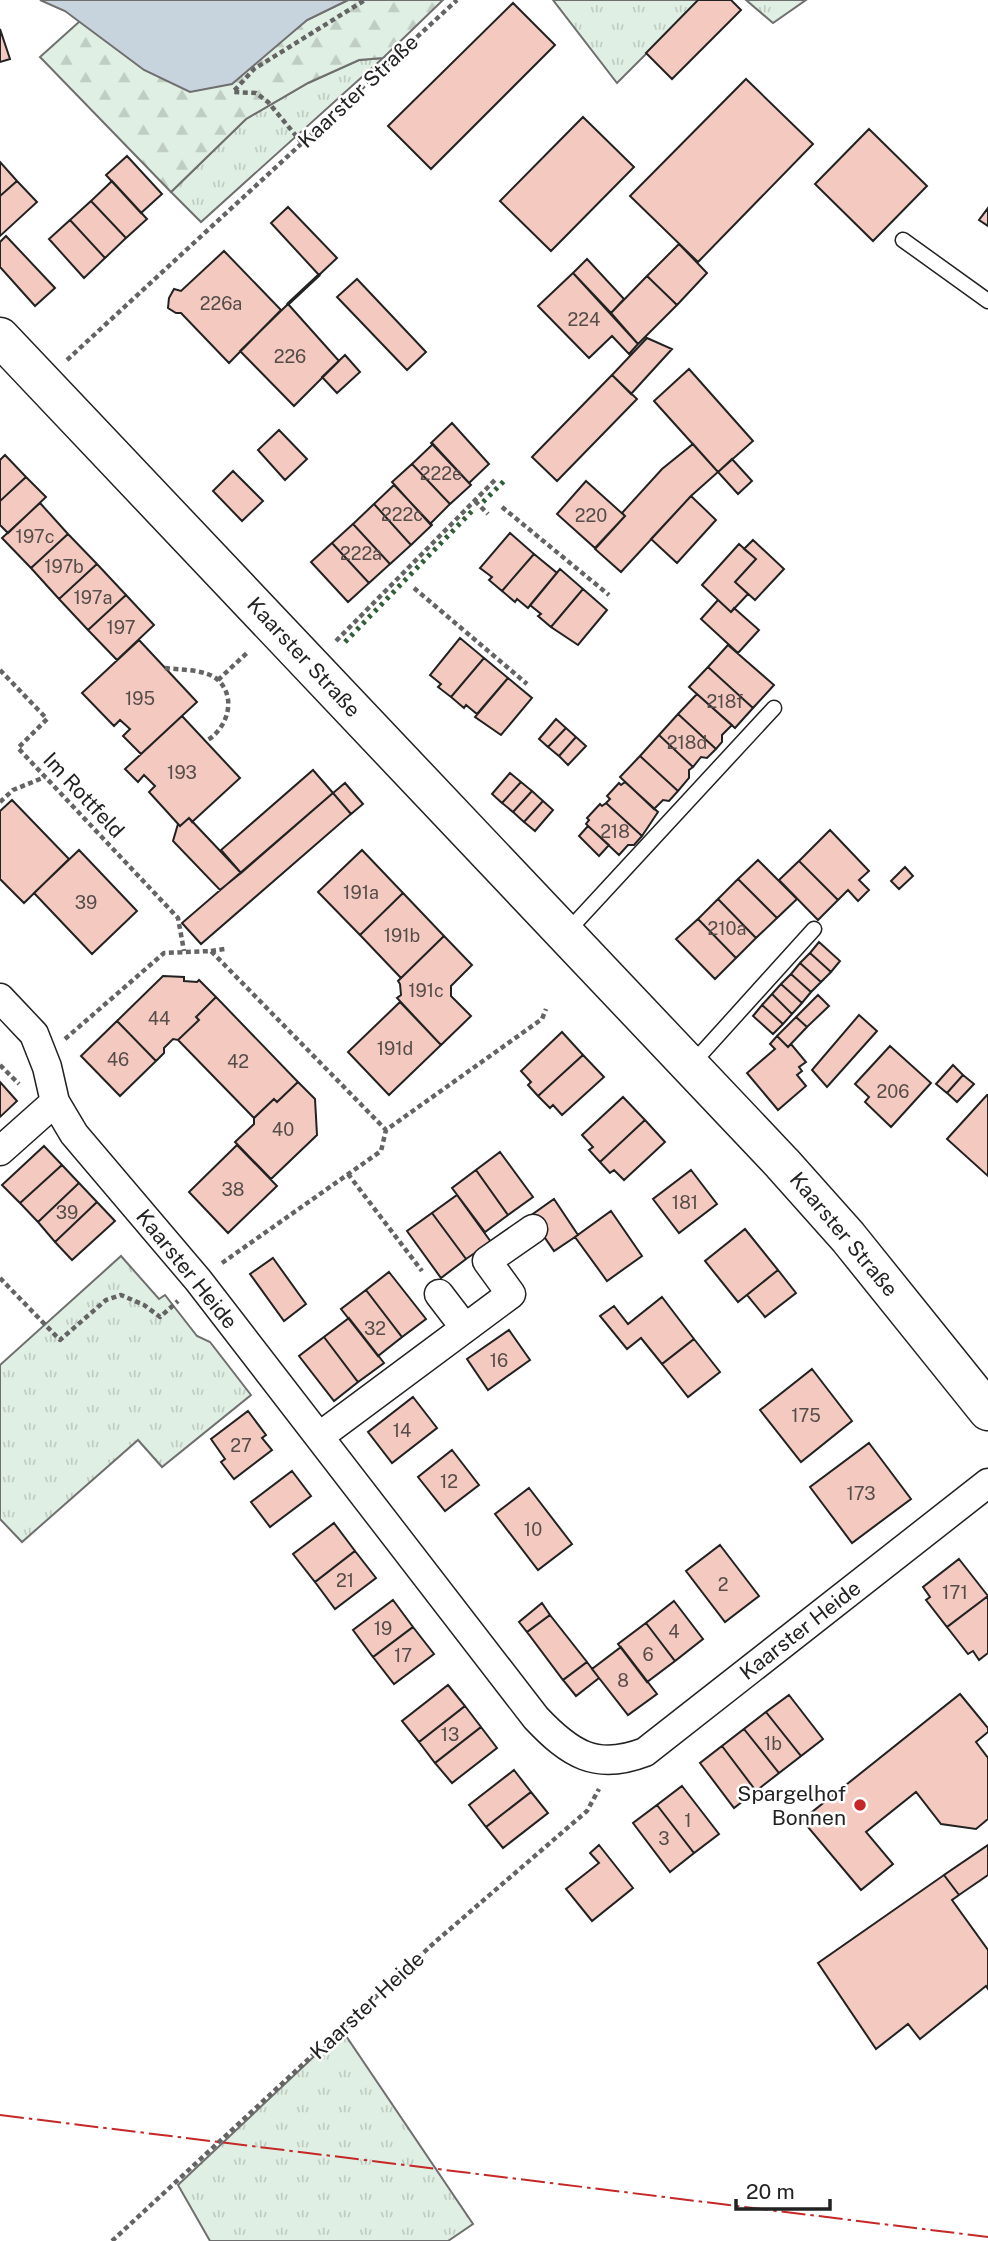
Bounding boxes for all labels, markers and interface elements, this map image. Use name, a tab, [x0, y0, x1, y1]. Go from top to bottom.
street label: Kaarster Straße	[293, 29, 423, 153]
house number: 226a	[200, 293, 242, 314]
house number: 224	[568, 309, 600, 330]
house number: 226	[274, 346, 306, 367]
house number: 222e	[420, 463, 462, 484]
house number: 222c	[381, 504, 423, 525]
house number: 220	[575, 505, 607, 526]
house number: 197c	[16, 526, 54, 547]
house number: 222a	[340, 543, 382, 564]
house number: 197b	[44, 556, 84, 577]
house number: 197a	[73, 587, 113, 608]
street label: Kaarster Straße	[242, 592, 366, 722]
house number: 197	[106, 617, 136, 638]
house number: 195	[125, 688, 155, 709]
house number: 218f	[707, 691, 743, 712]
house number: 218d	[667, 732, 707, 753]
street label: Im Rottfeld	[38, 747, 130, 843]
house number: 193	[167, 762, 197, 783]
house number: 218	[600, 821, 630, 842]
house number: 191a	[343, 882, 379, 903]
house number: 39	[75, 892, 97, 913]
house number: 210a	[707, 918, 747, 939]
house number: 191b	[384, 925, 420, 946]
house number: 191c	[408, 980, 444, 1001]
house number: 44	[148, 1008, 170, 1029]
house number: 191d	[377, 1038, 413, 1059]
house number: 46	[107, 1049, 129, 1070]
house number: 42	[227, 1051, 249, 1072]
house number: 206	[877, 1081, 909, 1102]
house number: 40	[272, 1119, 294, 1140]
street label: Kaarster Straße	[785, 1167, 903, 1301]
house number: 38	[222, 1179, 244, 1200]
house number: 181	[672, 1192, 698, 1213]
house number: 39	[56, 1202, 78, 1223]
street label: Kaarster Heide	[131, 1204, 243, 1334]
house number: 32	[364, 1318, 386, 1339]
house number: 16	[490, 1350, 508, 1371]
house number: 175	[791, 1405, 821, 1426]
house number: 14	[393, 1420, 411, 1441]
house number: 27	[230, 1435, 252, 1456]
house number: 12	[440, 1471, 458, 1492]
house number: 173	[846, 1483, 876, 1504]
house number: 10	[524, 1519, 542, 1540]
house number: 21	[336, 1570, 354, 1591]
house number: 2	[718, 1574, 728, 1595]
street label: Kaarster Heide	[735, 1575, 865, 1685]
house number: 171	[942, 1582, 968, 1603]
house number: 19	[374, 1618, 392, 1639]
house number: 4	[668, 1621, 680, 1642]
house number: 6	[642, 1644, 654, 1665]
house number: 17	[394, 1645, 412, 1666]
house number: 8	[617, 1670, 629, 1691]
house number: 13	[441, 1724, 459, 1745]
house number: 1b	[764, 1733, 782, 1754]
place label: Spargelhof Bonnen	[737, 1781, 846, 1830]
marker: Spargelhof Bonnen	[852, 1797, 868, 1813]
house number: 1	[684, 1810, 692, 1831]
house number: 3	[658, 1828, 670, 1849]
street label: Kaarster Heide	[305, 1946, 429, 2064]
scale bar	[736, 2168, 830, 2212]
text: 20 m	[746, 2179, 795, 2204]

